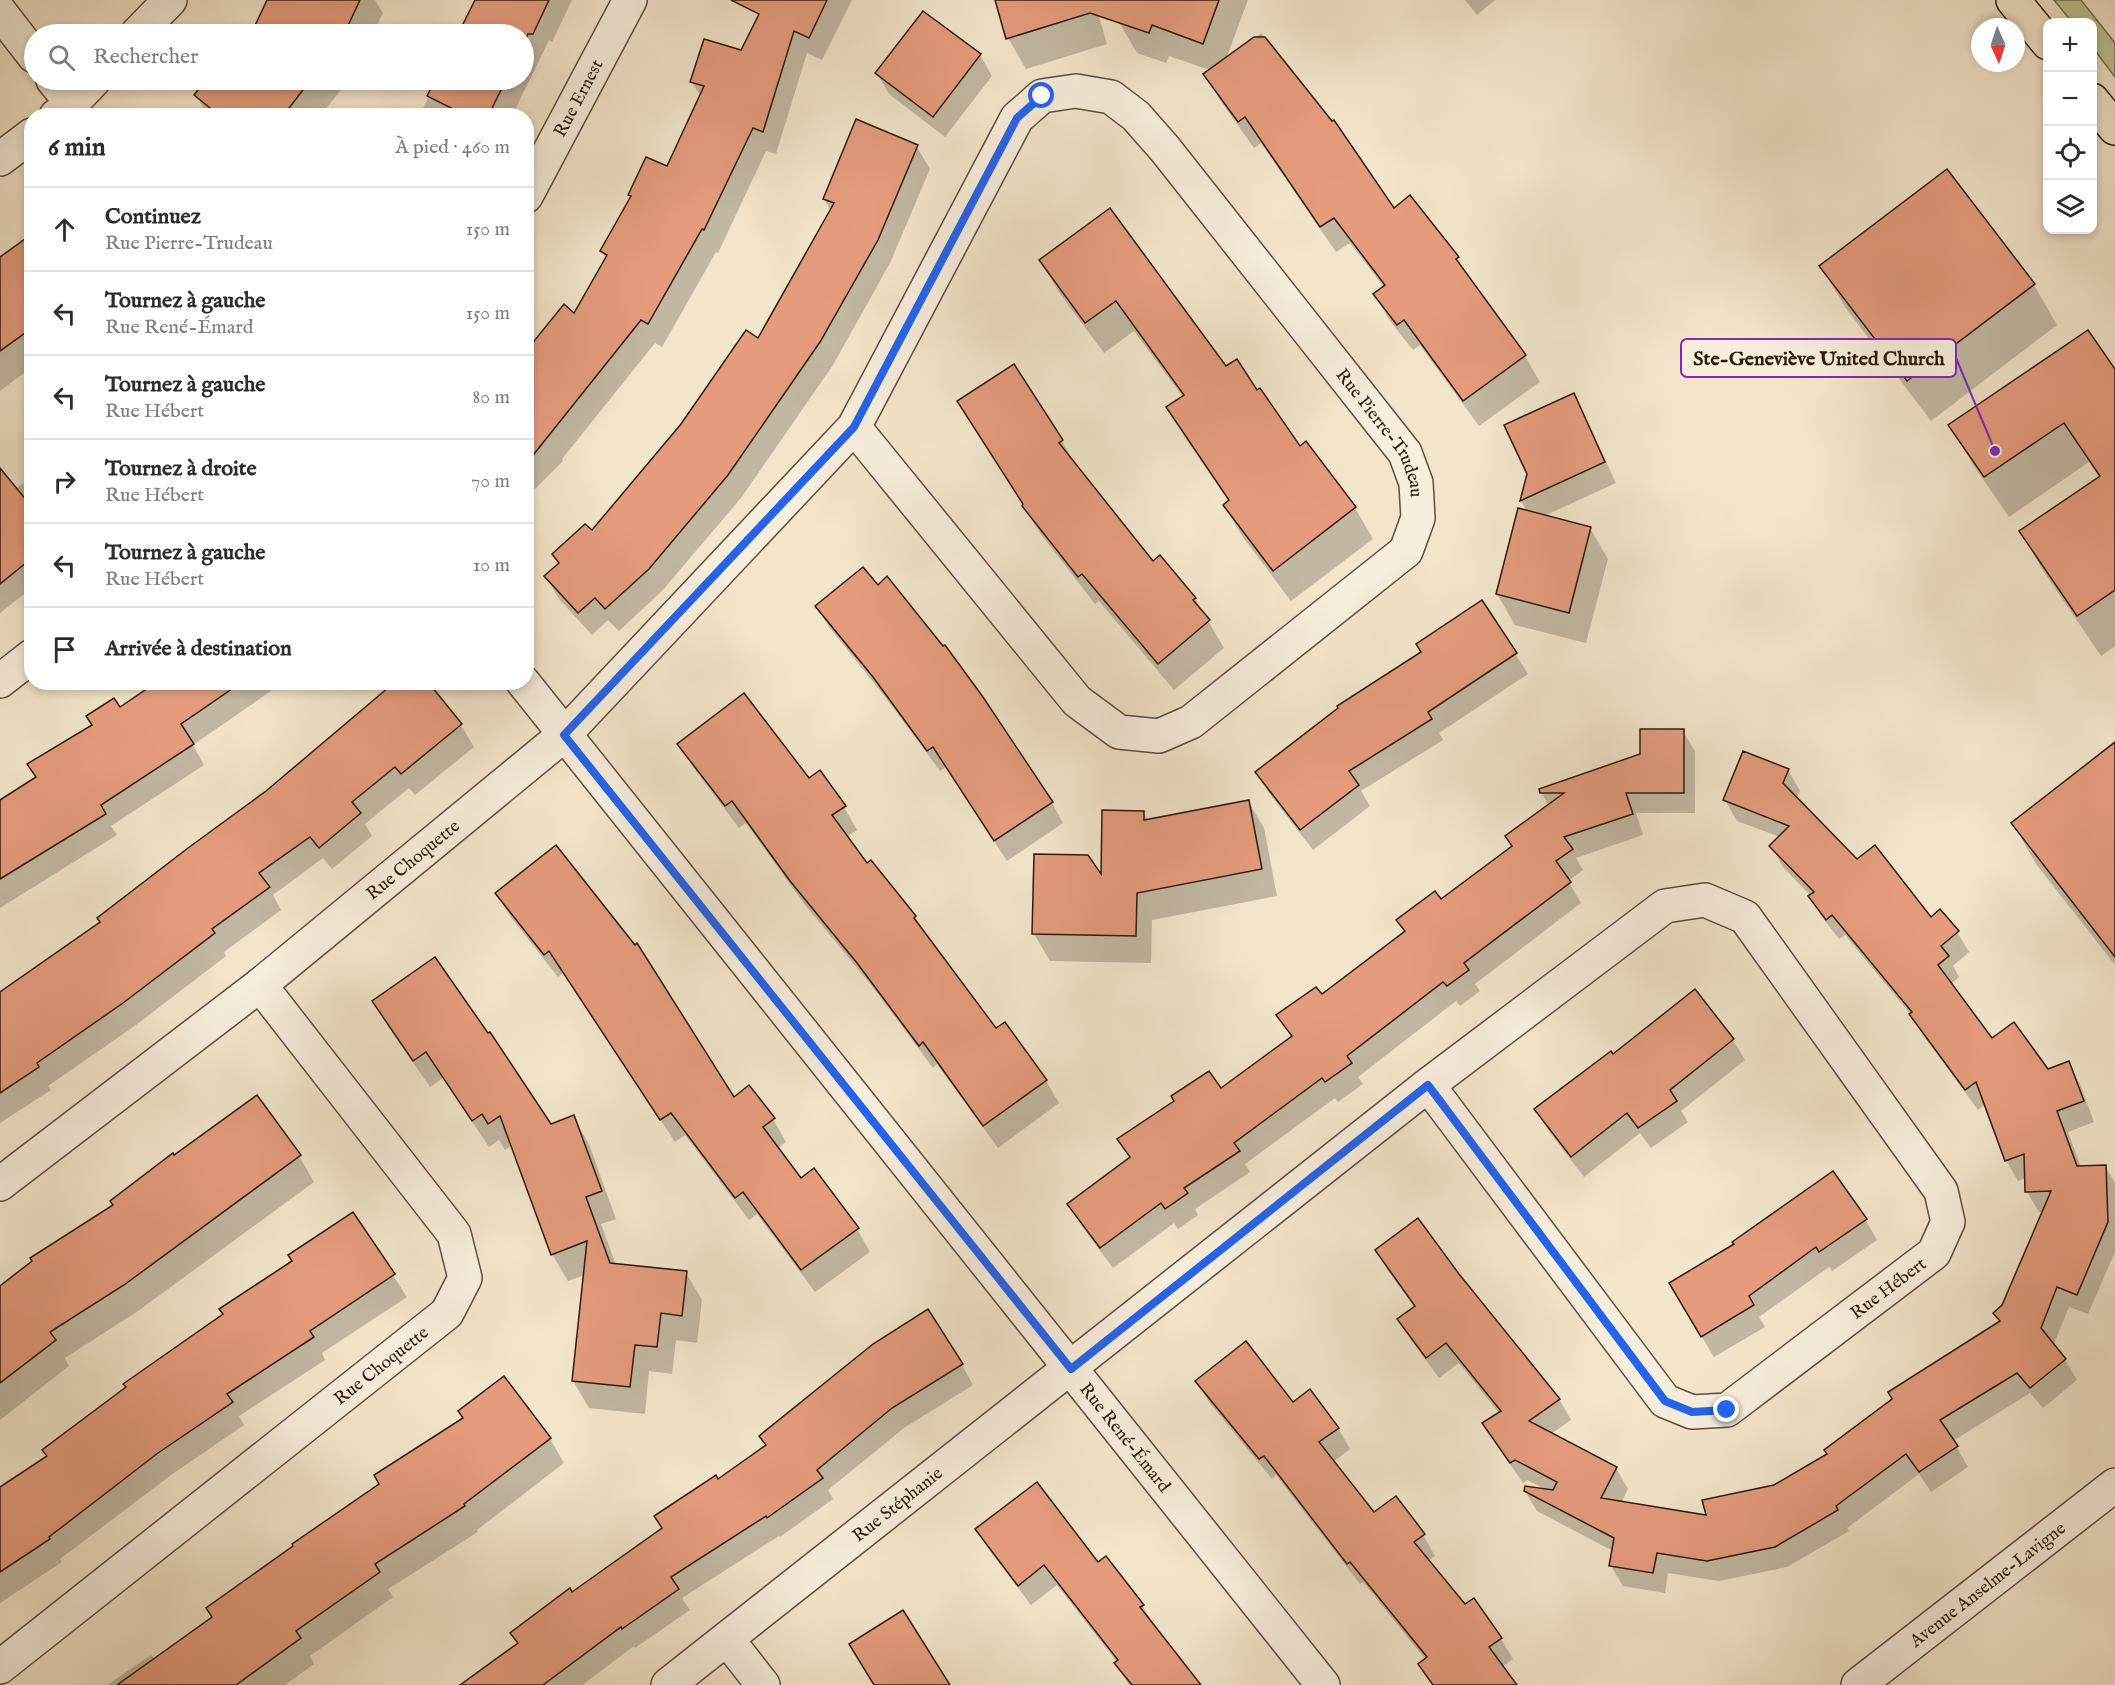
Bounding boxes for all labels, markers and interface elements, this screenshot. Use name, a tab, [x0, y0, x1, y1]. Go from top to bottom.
north arrow	[1971, 18, 2025, 72]
map controls	[2043, 18, 2097, 234]
button: +	[2043, 18, 2097, 72]
search box	[24, 24, 534, 90]
icon: search	[45, 41, 78, 74]
text: Rechercher	[93, 43, 198, 71]
street label: Rue Ernest	[549, 56, 609, 141]
button: −	[2043, 72, 2097, 126]
route start	[1028, 82, 1054, 108]
button: locate	[2043, 126, 2097, 180]
text: 6 min	[48, 131, 106, 164]
text: À pied · 460 m	[395, 135, 510, 160]
button: layers	[2043, 180, 2097, 234]
text: Continuez	[105, 203, 201, 231]
icon: ahead	[48, 213, 81, 246]
text: 150 m	[466, 217, 510, 242]
text: Rue Pierre-Trudeau	[105, 231, 273, 256]
text: Tournez à gauche	[105, 287, 265, 315]
icon: left	[48, 297, 81, 330]
text: 150 m	[466, 301, 510, 326]
text: Rue René-Émard	[105, 315, 253, 340]
callout: Ste-Geneviève United Church	[1681, 339, 1956, 377]
text: Ste-Geneviève United Church	[1693, 347, 1945, 372]
street label: Rue Pierre-Trudeau	[1330, 365, 1427, 498]
text: Tournez à gauche	[105, 371, 265, 399]
icon: left	[48, 381, 81, 414]
text: 80 m	[473, 385, 510, 410]
text: Rue Hébert	[105, 399, 204, 424]
text: Tournez à droite	[105, 455, 256, 483]
icon: right	[48, 465, 81, 498]
text: 70 m	[471, 469, 510, 494]
text: Rue Hébert	[105, 483, 204, 508]
text: Tournez à gauche	[105, 539, 265, 567]
icon: left	[48, 549, 81, 582]
text: 10 m	[473, 553, 510, 578]
text: Rue Hébert	[105, 567, 204, 592]
icon: arrive	[48, 633, 81, 666]
text: Arrivée à destination	[105, 635, 292, 663]
street label: Rue Choquette	[362, 815, 465, 906]
street label: Rue Hébert	[1846, 1253, 1931, 1325]
street label: Rue Choquette	[330, 1322, 434, 1411]
street label: Rue René-Émard	[1074, 1379, 1175, 1498]
route end	[1713, 1396, 1739, 1422]
street label: Rue Stéphanie	[848, 1463, 948, 1548]
street label: Avenue Anselme-Lavigne	[1905, 1518, 2071, 1654]

